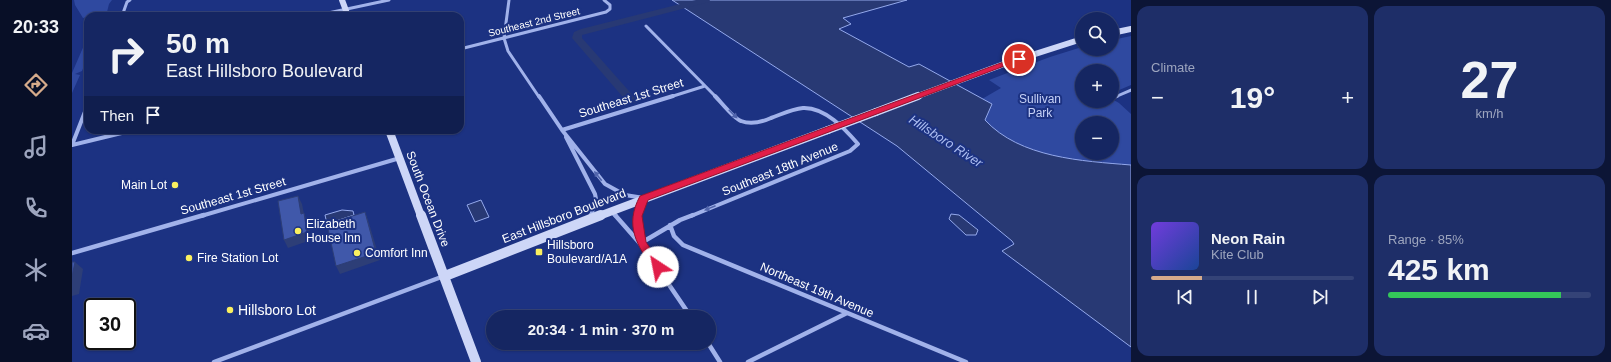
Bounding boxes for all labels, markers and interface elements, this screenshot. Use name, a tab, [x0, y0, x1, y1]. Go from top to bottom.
street label: Southeast 2nd Street	[487, 5, 581, 39]
map controls	[1075, 12, 1119, 160]
button: search	[1075, 12, 1119, 56]
text: 20:33	[13, 17, 59, 37]
icon: right	[100, 28, 152, 80]
text: 50 m	[166, 28, 230, 59]
pin	[1002, 42, 1036, 76]
icon: arrive	[1008, 48, 1030, 70]
text: 27	[1461, 51, 1518, 109]
text: Climate	[1151, 60, 1195, 75]
text: East Hillsboro Boulevard	[166, 61, 363, 81]
button: +	[1075, 64, 1119, 108]
icon: directions	[22, 71, 50, 99]
street label: Southeast 1st Street	[577, 75, 686, 121]
text: 19°	[1230, 81, 1275, 114]
text: −	[1151, 85, 1164, 110]
text: +	[1341, 85, 1354, 110]
park label: Sullivan Park	[1019, 92, 1061, 120]
icon: arrive	[142, 104, 164, 126]
text: km/h	[1475, 106, 1504, 121]
text: Then	[100, 107, 134, 124]
one-way arrow	[728, 109, 738, 118]
water label: Hillsboro River	[906, 112, 986, 171]
button: −	[1075, 116, 1119, 160]
icon: music	[22, 133, 50, 161]
street label: Southeast 18th Avenue	[720, 139, 840, 199]
street label: South Ocean Drive	[403, 149, 453, 249]
one-way arrow	[594, 170, 602, 181]
street label: Southeast 1st Street	[179, 174, 288, 218]
place label: Main Lot	[121, 178, 168, 192]
marker: Main Lot	[170, 180, 180, 190]
street label: East Hillsboro Boulevard	[500, 186, 628, 246]
icon: phone	[22, 194, 50, 222]
one-way arrow	[704, 205, 716, 211]
place label: Elizabeth House Inn	[306, 217, 361, 245]
marker: Elizabeth House Inn	[293, 226, 303, 236]
text: Neon Rain	[1211, 230, 1285, 247]
text: Range · 85%	[1388, 232, 1464, 247]
place label: Hillsboro Boulevard/A1A	[547, 238, 627, 266]
place label: Comfort Inn	[365, 246, 428, 260]
position arrow	[637, 246, 679, 288]
marker: Hillsboro Boulevard/A1A	[534, 247, 544, 257]
text: Kite Club	[1211, 247, 1264, 262]
marker: Comfort Inn	[352, 248, 362, 258]
place label: Fire Station Lot	[197, 251, 279, 265]
marker: Fire Station Lot	[184, 253, 194, 263]
text: 425 km	[1388, 253, 1490, 286]
icon: climate	[22, 256, 50, 284]
street label: Northeast 19th Avenue	[758, 260, 876, 320]
icon: previous	[1174, 286, 1196, 308]
icon: pause	[1241, 286, 1263, 308]
icon: next	[1309, 286, 1331, 308]
speed limit sign: 30	[84, 298, 136, 350]
place label: Hillsboro Lot	[238, 302, 316, 318]
marker: Hillsboro Lot	[225, 305, 235, 315]
icon: car	[22, 317, 50, 345]
text: 20:34 · 1 min · 370 m	[528, 321, 674, 338]

